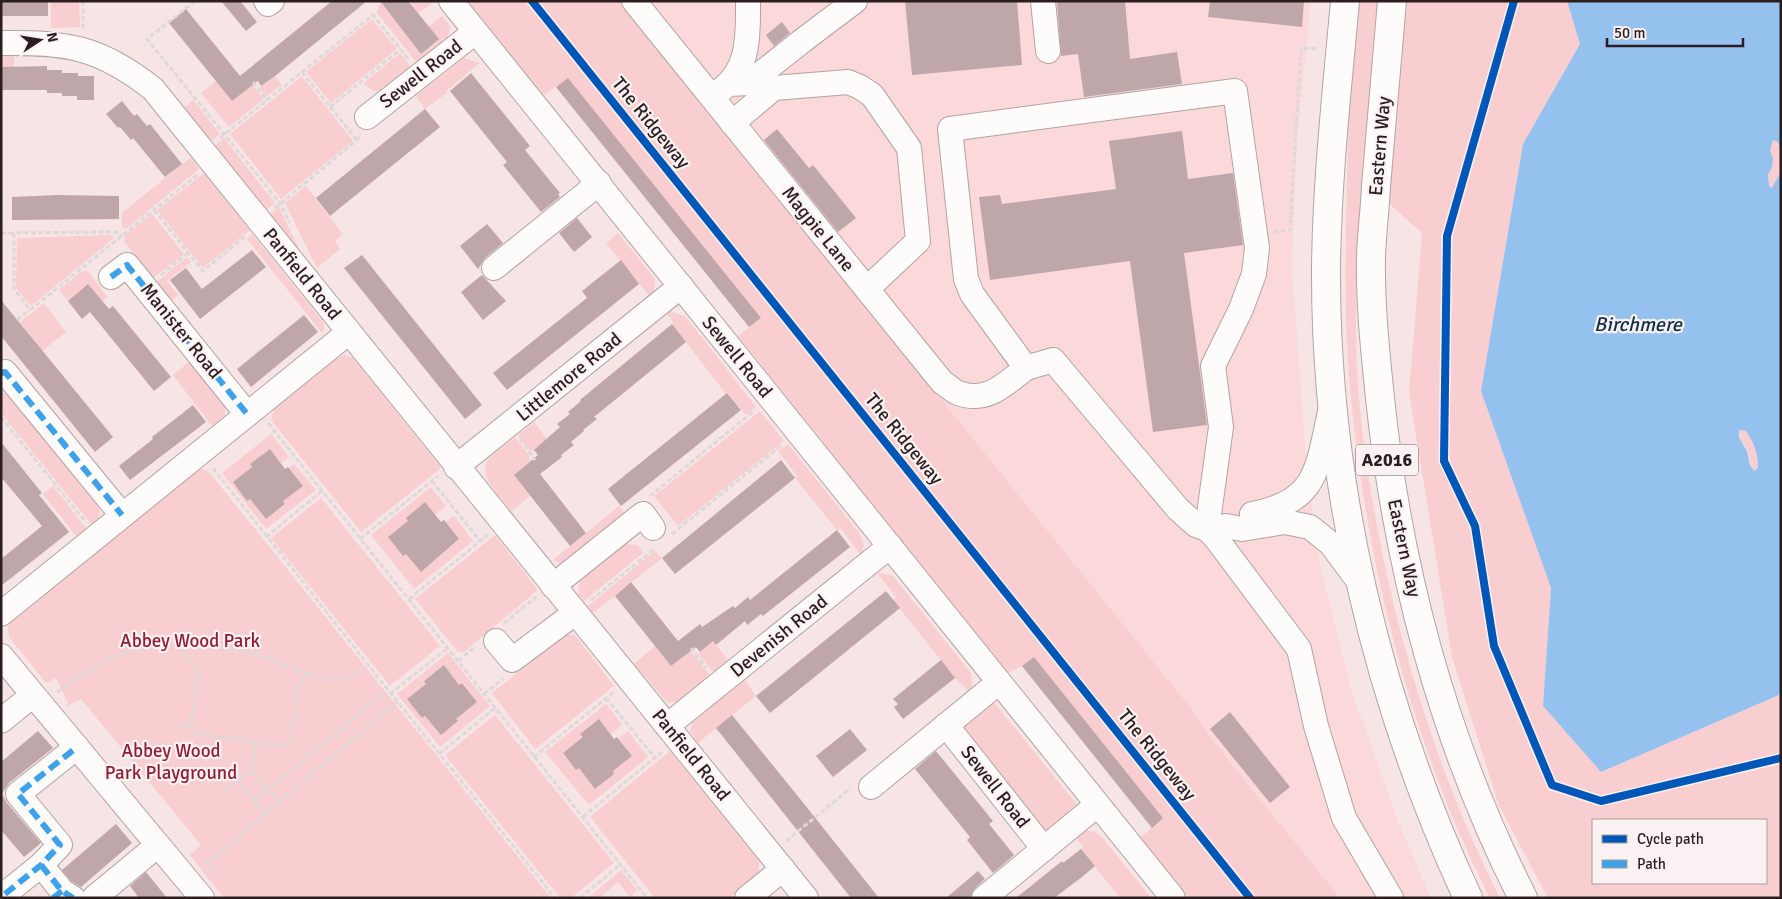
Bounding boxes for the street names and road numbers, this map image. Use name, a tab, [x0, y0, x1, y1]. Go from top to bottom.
street label: Sewell Road	[375, 34, 467, 114]
street label: The Ridgeway	[607, 72, 695, 174]
street label: Eastern Way	[1364, 95, 1396, 197]
street label: Magpie Lane	[776, 181, 860, 277]
street label: Panfield Road	[258, 223, 346, 325]
street label: Manister Road	[135, 278, 227, 384]
street label: Sewell Road	[697, 311, 777, 403]
street label: Littlemore Road	[511, 327, 627, 427]
street label: The Ridgeway	[860, 388, 948, 490]
road number: A2016	[1356, 444, 1418, 476]
street label: Eastern Way	[1382, 497, 1426, 599]
street label: Devenish Road	[725, 589, 833, 683]
street label: Panfield Road	[647, 704, 735, 806]
street label: The Ridgeway	[1113, 704, 1201, 806]
street label: Sewell Road	[955, 741, 1035, 833]

